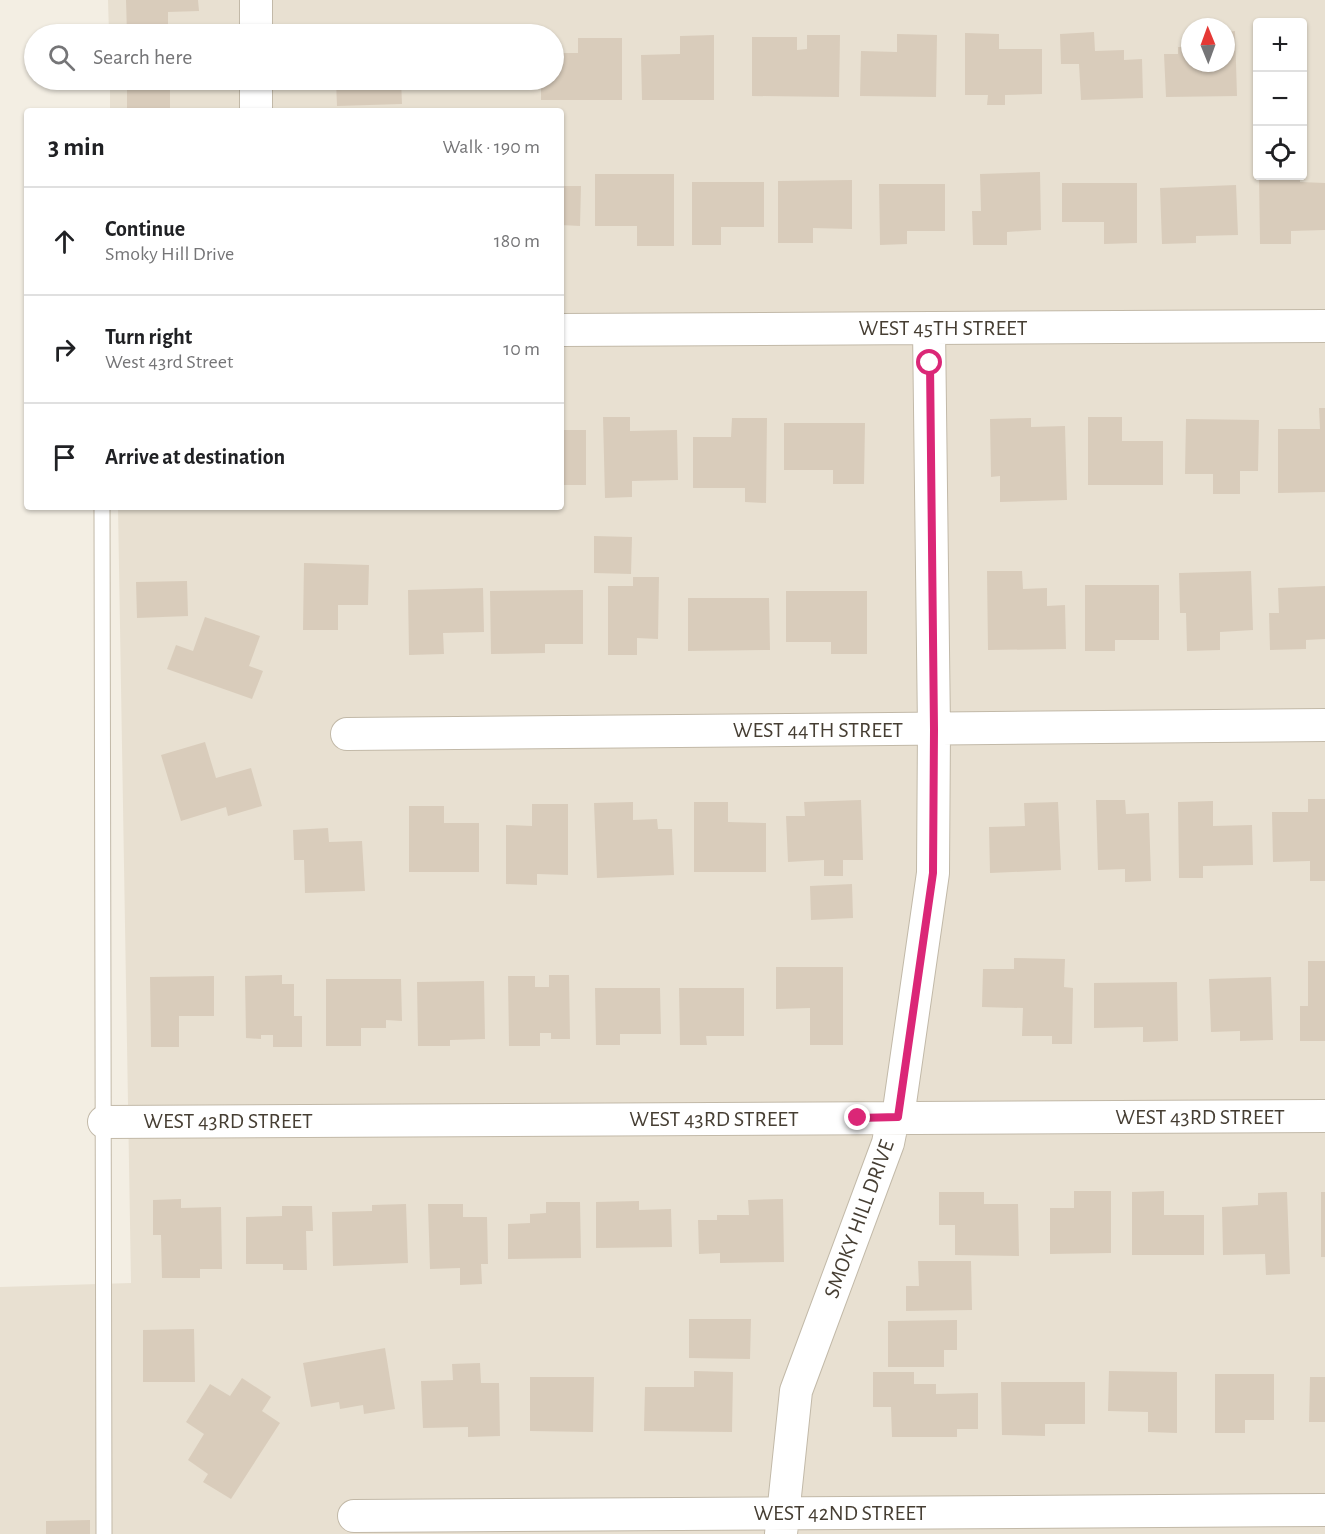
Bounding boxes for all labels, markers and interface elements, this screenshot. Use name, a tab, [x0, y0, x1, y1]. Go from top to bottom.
north arrow	[1181, 18, 1235, 72]
map controls	[1253, 18, 1307, 180]
button: +	[1253, 18, 1307, 72]
search box	[24, 24, 564, 90]
icon: search	[45, 41, 78, 74]
text: Search here	[93, 46, 192, 68]
button: −	[1253, 72, 1307, 126]
button: locate	[1253, 126, 1307, 180]
text: 3 min	[48, 134, 105, 160]
text: Walk · 190 m	[443, 137, 540, 157]
text: Continue	[105, 218, 185, 240]
icon: ahead	[48, 225, 81, 258]
text: 180 m	[494, 231, 540, 251]
text: Smoky Hill Drive	[105, 244, 234, 264]
street label: WEST 45TH STREET	[859, 317, 1028, 339]
text: Turn right	[105, 326, 192, 348]
icon: right	[48, 333, 81, 366]
text: 10 m	[503, 339, 540, 359]
route start	[916, 349, 942, 375]
text: West 43rd Street	[105, 352, 233, 372]
icon: arrive	[48, 441, 81, 474]
text: Arrive at destination	[105, 446, 285, 468]
street label: WEST 44TH STREET	[733, 719, 903, 741]
route end	[844, 1104, 870, 1130]
street label: WEST 43RD STREET	[1115, 1106, 1285, 1128]
street label: WEST 43RD STREET	[629, 1108, 799, 1130]
street label: WEST 43RD STREET	[143, 1110, 313, 1132]
street label: SMOKY HILL DRIVE	[820, 1136, 898, 1301]
street label: WEST 42ND STREET	[753, 1502, 927, 1524]

